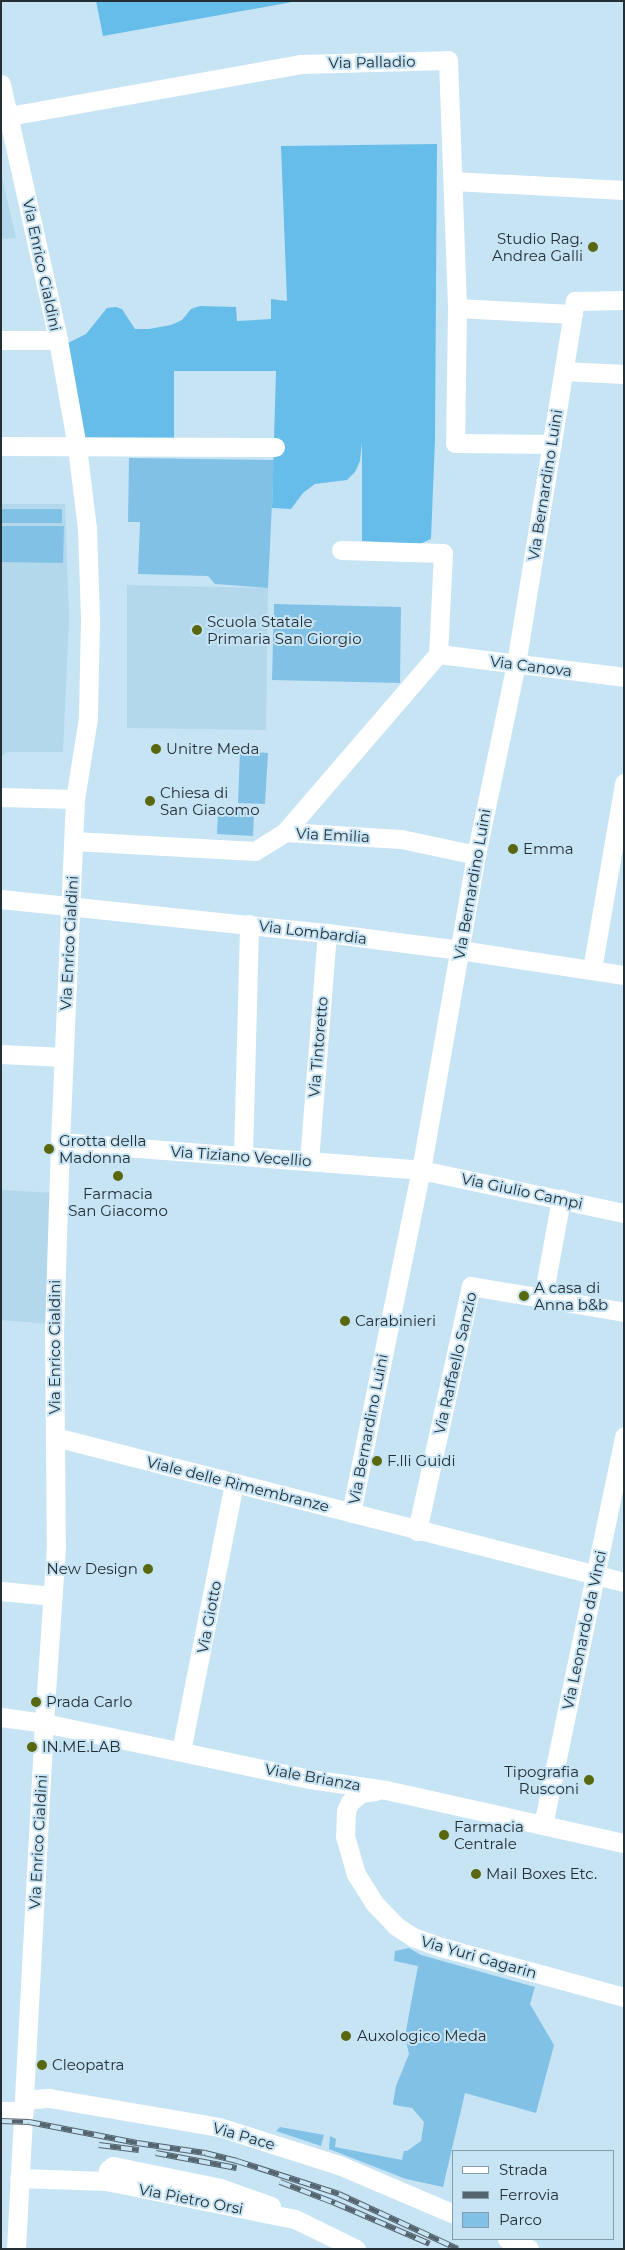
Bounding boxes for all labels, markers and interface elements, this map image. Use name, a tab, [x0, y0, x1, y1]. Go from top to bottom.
street label: Via Palladio	[328, 52, 416, 72]
street label: Via Enrico Cialdini	[19, 197, 65, 333]
place label: Studio Rag. Andrea Galli	[492, 229, 583, 264]
marker: Studio Rag. Andrea Galli	[587, 241, 599, 253]
street label: Via Bernardino Luini	[524, 408, 566, 562]
place label: Scuola Statale Primaria San Giorgio	[207, 612, 362, 647]
marker: Scuola Statale Primaria San Giorgio	[191, 624, 203, 636]
street label: Via Canova	[489, 652, 573, 680]
place label: Unitre Meda	[166, 740, 259, 758]
marker: Unitre Meda	[150, 743, 162, 755]
place label: Chiesa di San Giacomo	[160, 783, 260, 818]
marker: Chiesa di San Giacomo	[144, 795, 156, 807]
street label: Via Bernardino Luini	[450, 807, 494, 961]
street label: Via Emilia	[296, 824, 370, 846]
place label: Emma	[523, 840, 574, 858]
marker: Emma	[507, 843, 519, 855]
street label: Via Enrico Cialdini	[56, 875, 82, 1011]
street label: Via Lombardia	[258, 916, 368, 948]
street label: Via Tintoretto	[305, 996, 331, 1098]
place label: Grotta della Madonna	[59, 1131, 146, 1166]
street label: Via Tiziano Vecellio	[170, 1142, 312, 1170]
marker: Grotta della Madonna	[43, 1143, 55, 1155]
street label: Via Giulio Campi	[460, 1169, 584, 1213]
marker: Farmacia San Giacomo	[112, 1170, 124, 1182]
place label: Farmacia San Giacomo	[68, 1184, 168, 1219]
place label: A casa di Anna b&b	[534, 1278, 608, 1313]
street label: Via Enrico Cialdini	[46, 1280, 64, 1414]
street label: Via Raffaello Sanzio	[430, 1290, 480, 1436]
marker: A casa di Anna b&b	[518, 1290, 530, 1302]
place label: Carabinieri	[355, 1312, 436, 1330]
marker: Carabinieri	[339, 1315, 351, 1327]
street label: Via Bernardino Luini	[345, 1352, 391, 1506]
place label: F.lli Guidi	[387, 1452, 455, 1470]
street label: Viale delle Rimembranze	[145, 1453, 331, 1515]
marker: F.lli Guidi	[371, 1455, 383, 1467]
street label: Via Leonardo da Vinci	[558, 1549, 610, 1711]
place label: New Design	[47, 1560, 138, 1578]
marker: New Design	[142, 1563, 154, 1575]
street label: Via Giotto	[193, 1579, 225, 1655]
place label: Prada Carlo	[46, 1693, 132, 1711]
marker: Prada Carlo	[30, 1696, 42, 1708]
place label: IN.ME.LAB	[42, 1738, 120, 1756]
marker: IN.ME.LAB	[26, 1741, 38, 1753]
street label: Viale Brianza	[264, 1760, 362, 1794]
place label: Tipografia Rusconi	[504, 1762, 579, 1797]
street label: Via Enrico Cialdini	[25, 1774, 51, 1910]
marker: Tipografia Rusconi	[583, 1774, 595, 1786]
place label: Farmacia Centrale	[454, 1817, 524, 1852]
marker: Farmacia Centrale	[438, 1829, 450, 1841]
place label: Mail Boxes Etc.	[486, 1865, 597, 1883]
marker: Mail Boxes Etc.	[470, 1868, 482, 1880]
street label: Via Yuri Gagarin	[419, 1932, 539, 1982]
place label: Auxologico Meda	[357, 2027, 487, 2045]
marker: Auxologico Meda	[339, 2029, 353, 2043]
place label: Cleopatra	[52, 2056, 124, 2074]
marker: Cleopatra	[36, 2059, 48, 2071]
street label: Via Pace	[211, 2119, 277, 2153]
legend	[452, 2150, 615, 2240]
text: Strada	[499, 2160, 548, 2179]
street label: Via Pietro Orsi	[137, 2180, 245, 2218]
text: Ferrovia	[499, 2185, 559, 2204]
text: Parco	[499, 2210, 542, 2229]

